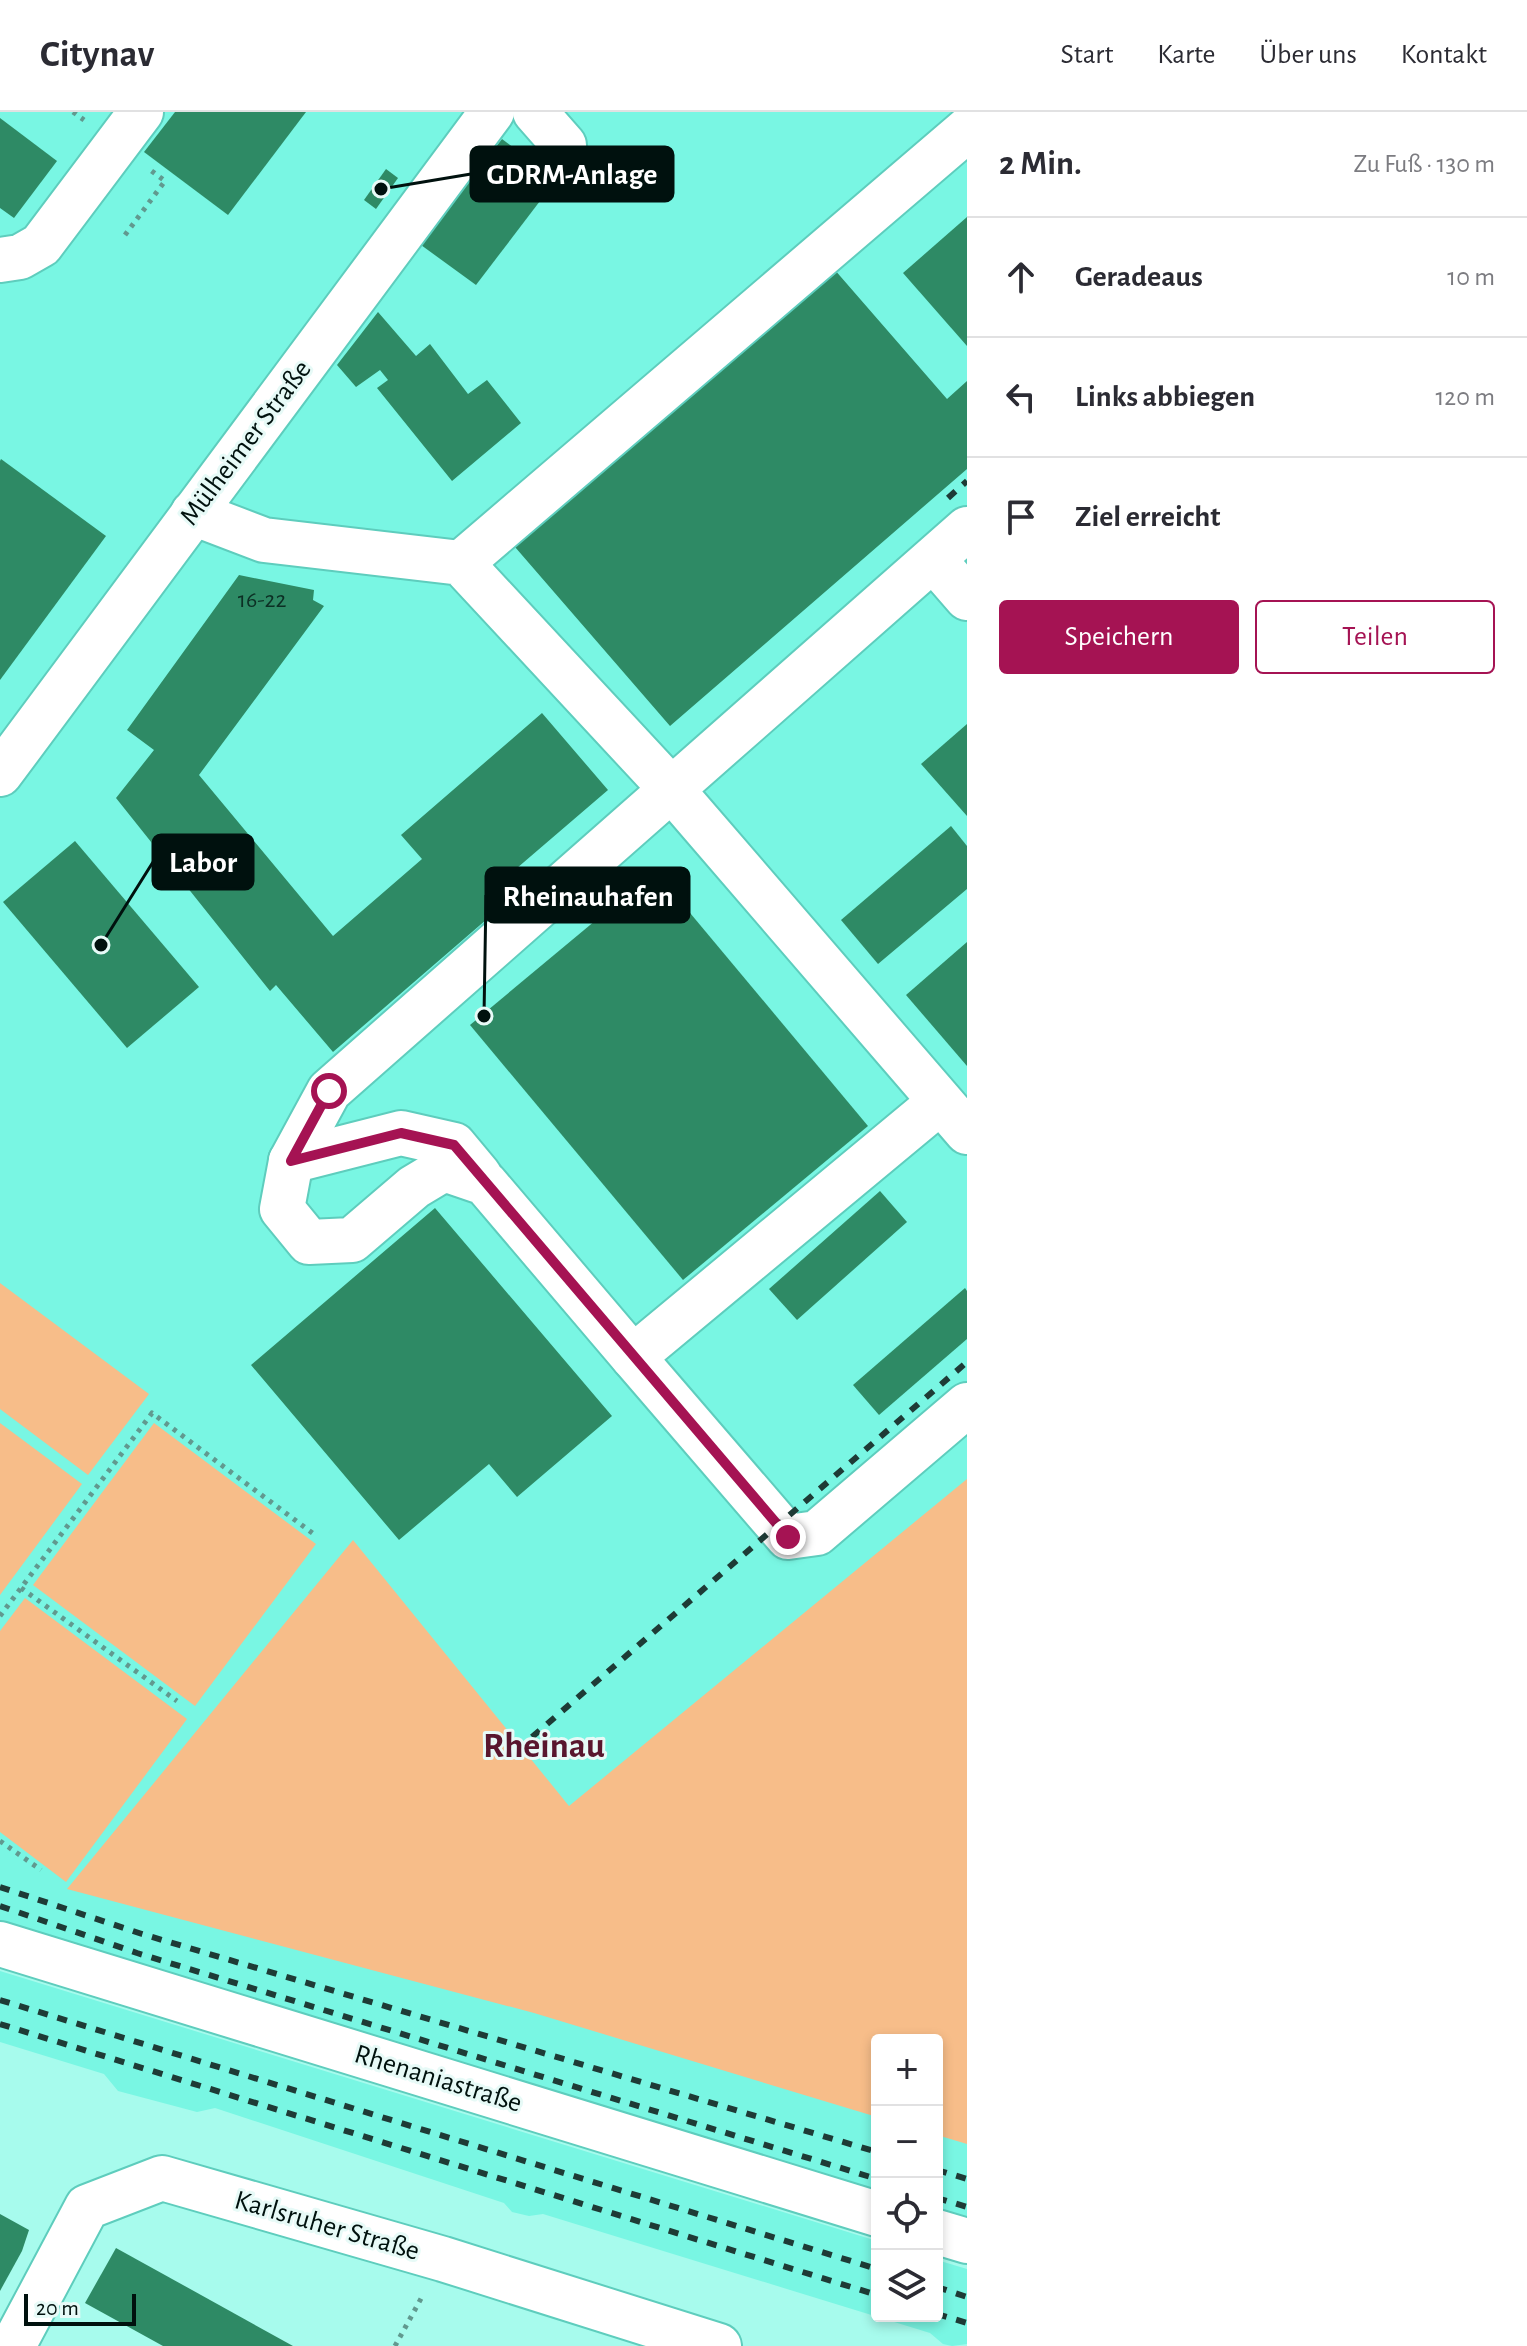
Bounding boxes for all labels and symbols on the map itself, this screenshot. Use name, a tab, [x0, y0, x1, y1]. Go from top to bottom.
callout: GDRM-Anlage	[471, 147, 673, 201]
text: GDRM-Anlage	[487, 160, 657, 190]
street label: Mülheimer Straße	[175, 355, 317, 531]
house number: 16-22	[238, 588, 286, 612]
callout: Labor	[153, 835, 253, 889]
text: Labor	[169, 848, 238, 878]
callout: Rheinauhafen	[486, 868, 689, 922]
text: Rheinauhafen	[502, 882, 674, 912]
route start	[311, 1073, 347, 1109]
route end	[770, 1519, 806, 1555]
district label: Rheinau	[483, 1728, 605, 1764]
street label: Rhenaniastraße	[351, 2040, 525, 2118]
street label: Karlsruher Straße	[231, 2186, 423, 2266]
scale bar	[24, 2290, 136, 2326]

